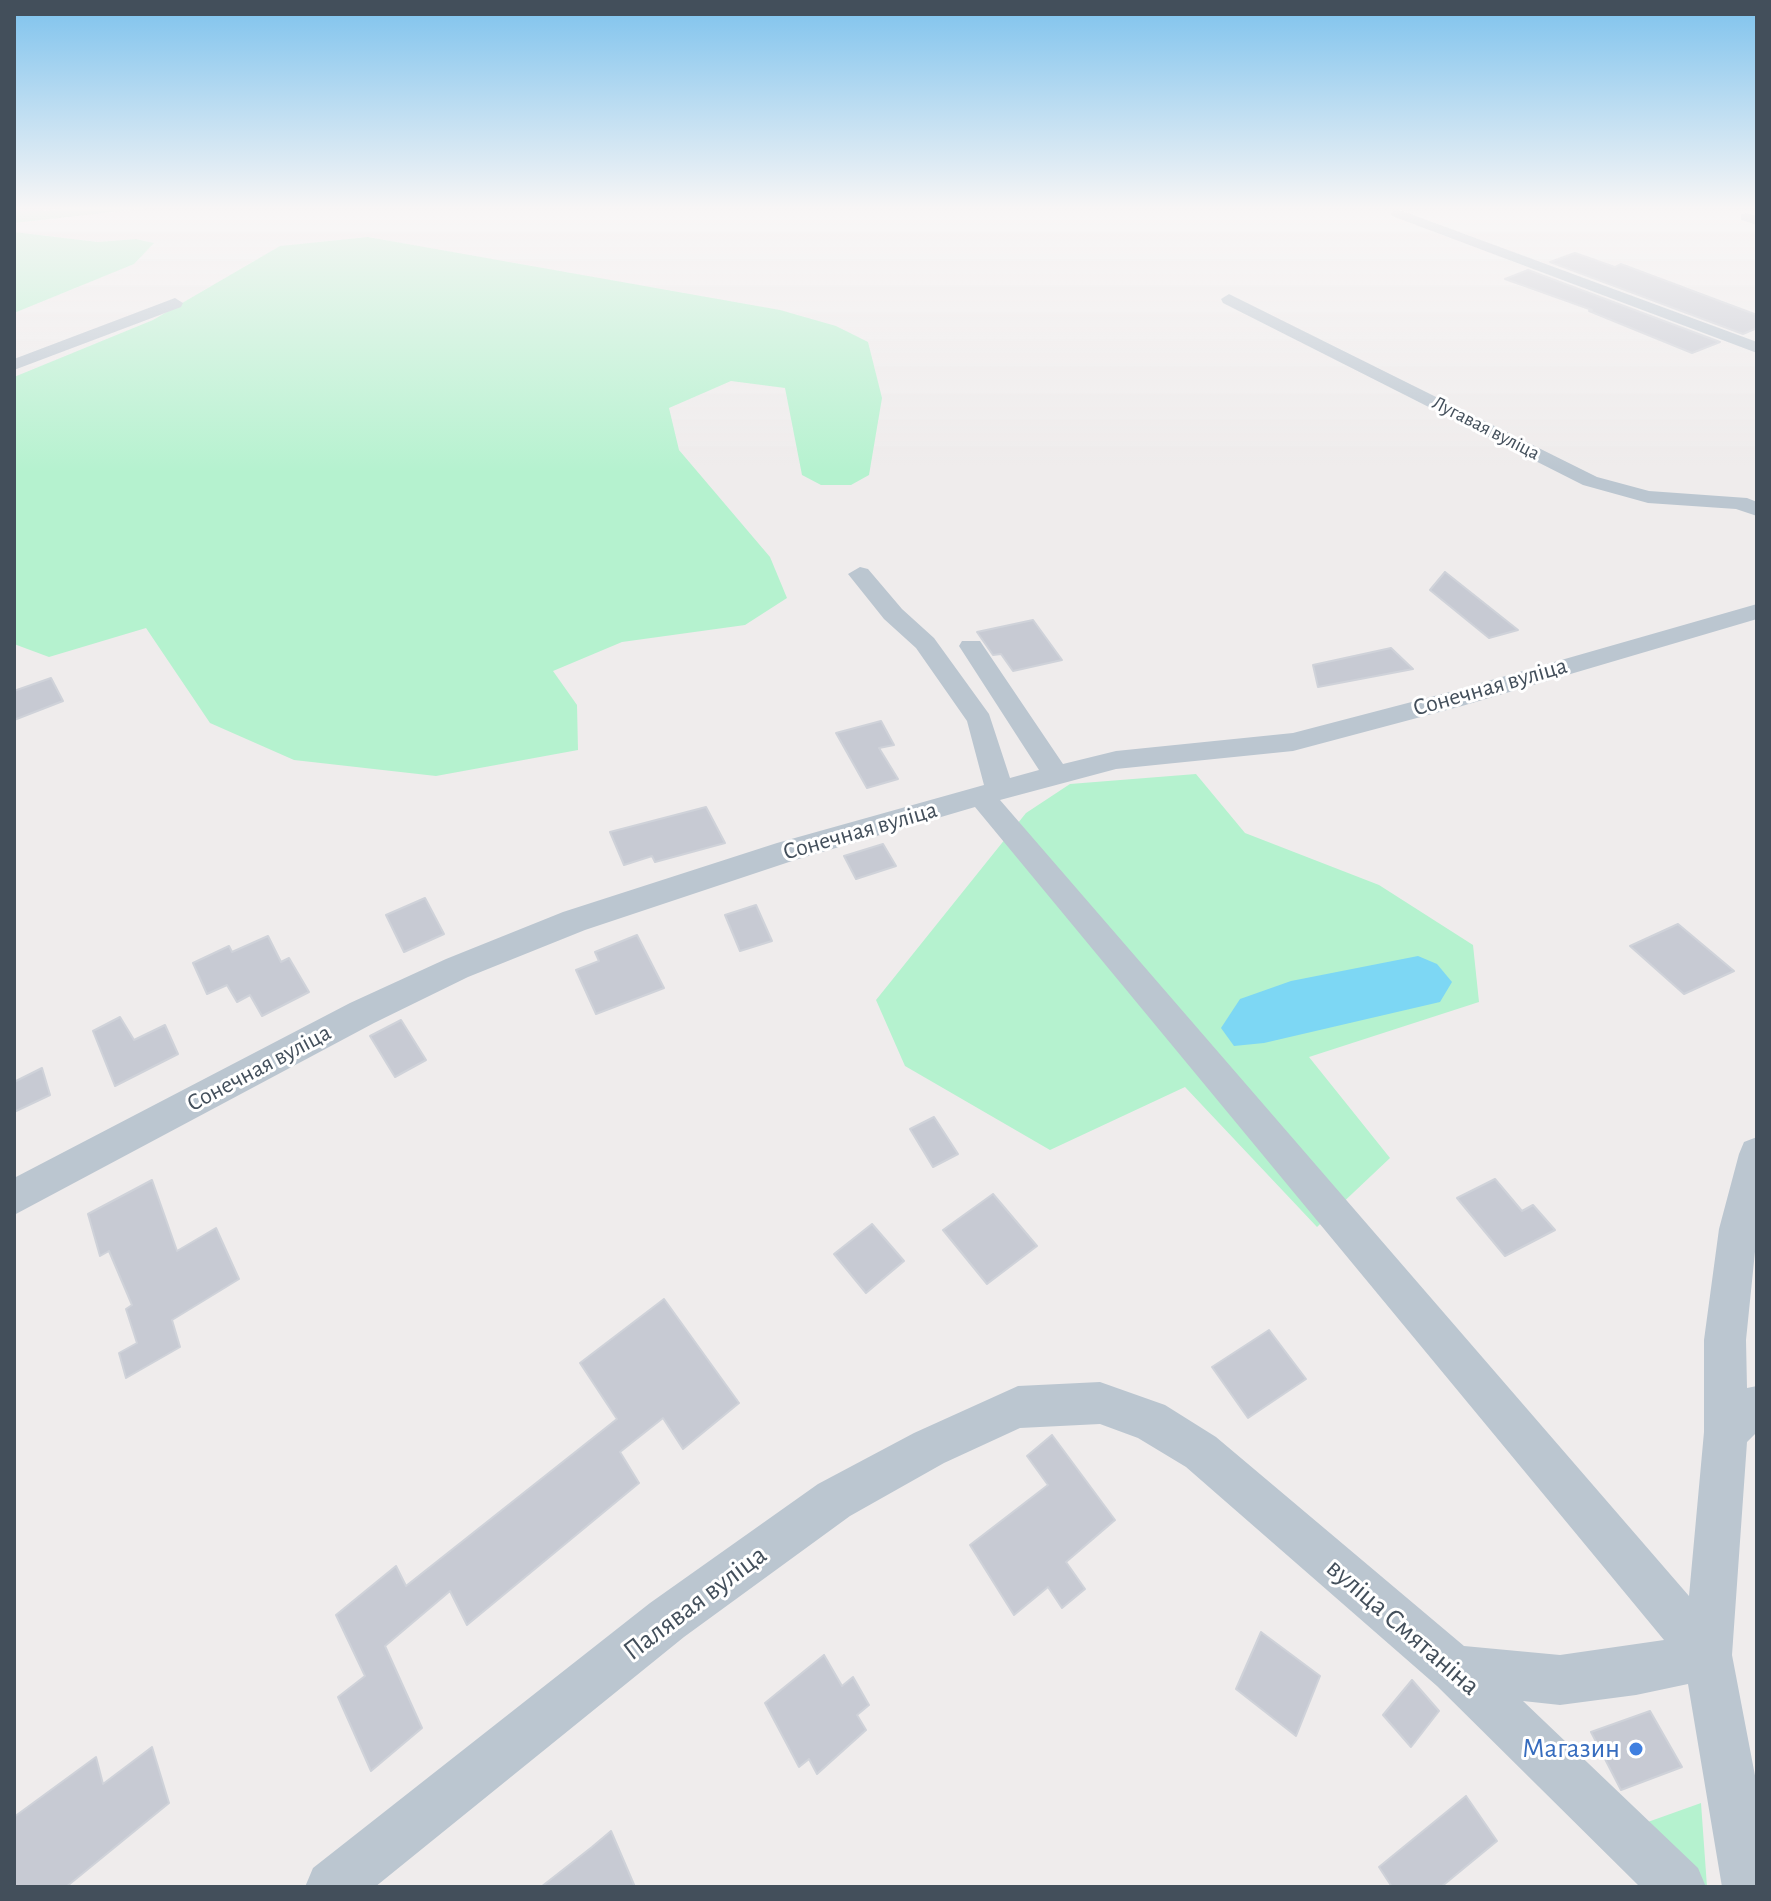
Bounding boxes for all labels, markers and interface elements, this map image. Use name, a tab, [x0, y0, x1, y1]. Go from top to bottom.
street label: Лугавая вуліца	[1428, 391, 1544, 465]
street label: Сонечная вуліца	[1410, 651, 1570, 723]
street label: Сонечная вуліца	[780, 795, 940, 867]
street label: Сонечная вуліца	[182, 1018, 336, 1118]
street label: Палявая вуліца	[617, 1538, 773, 1668]
street label: вуліца Смятаніна	[1319, 1551, 1487, 1703]
place label: Магазин	[1522, 1732, 1620, 1766]
marker: Магазин	[1627, 1740, 1645, 1758]

